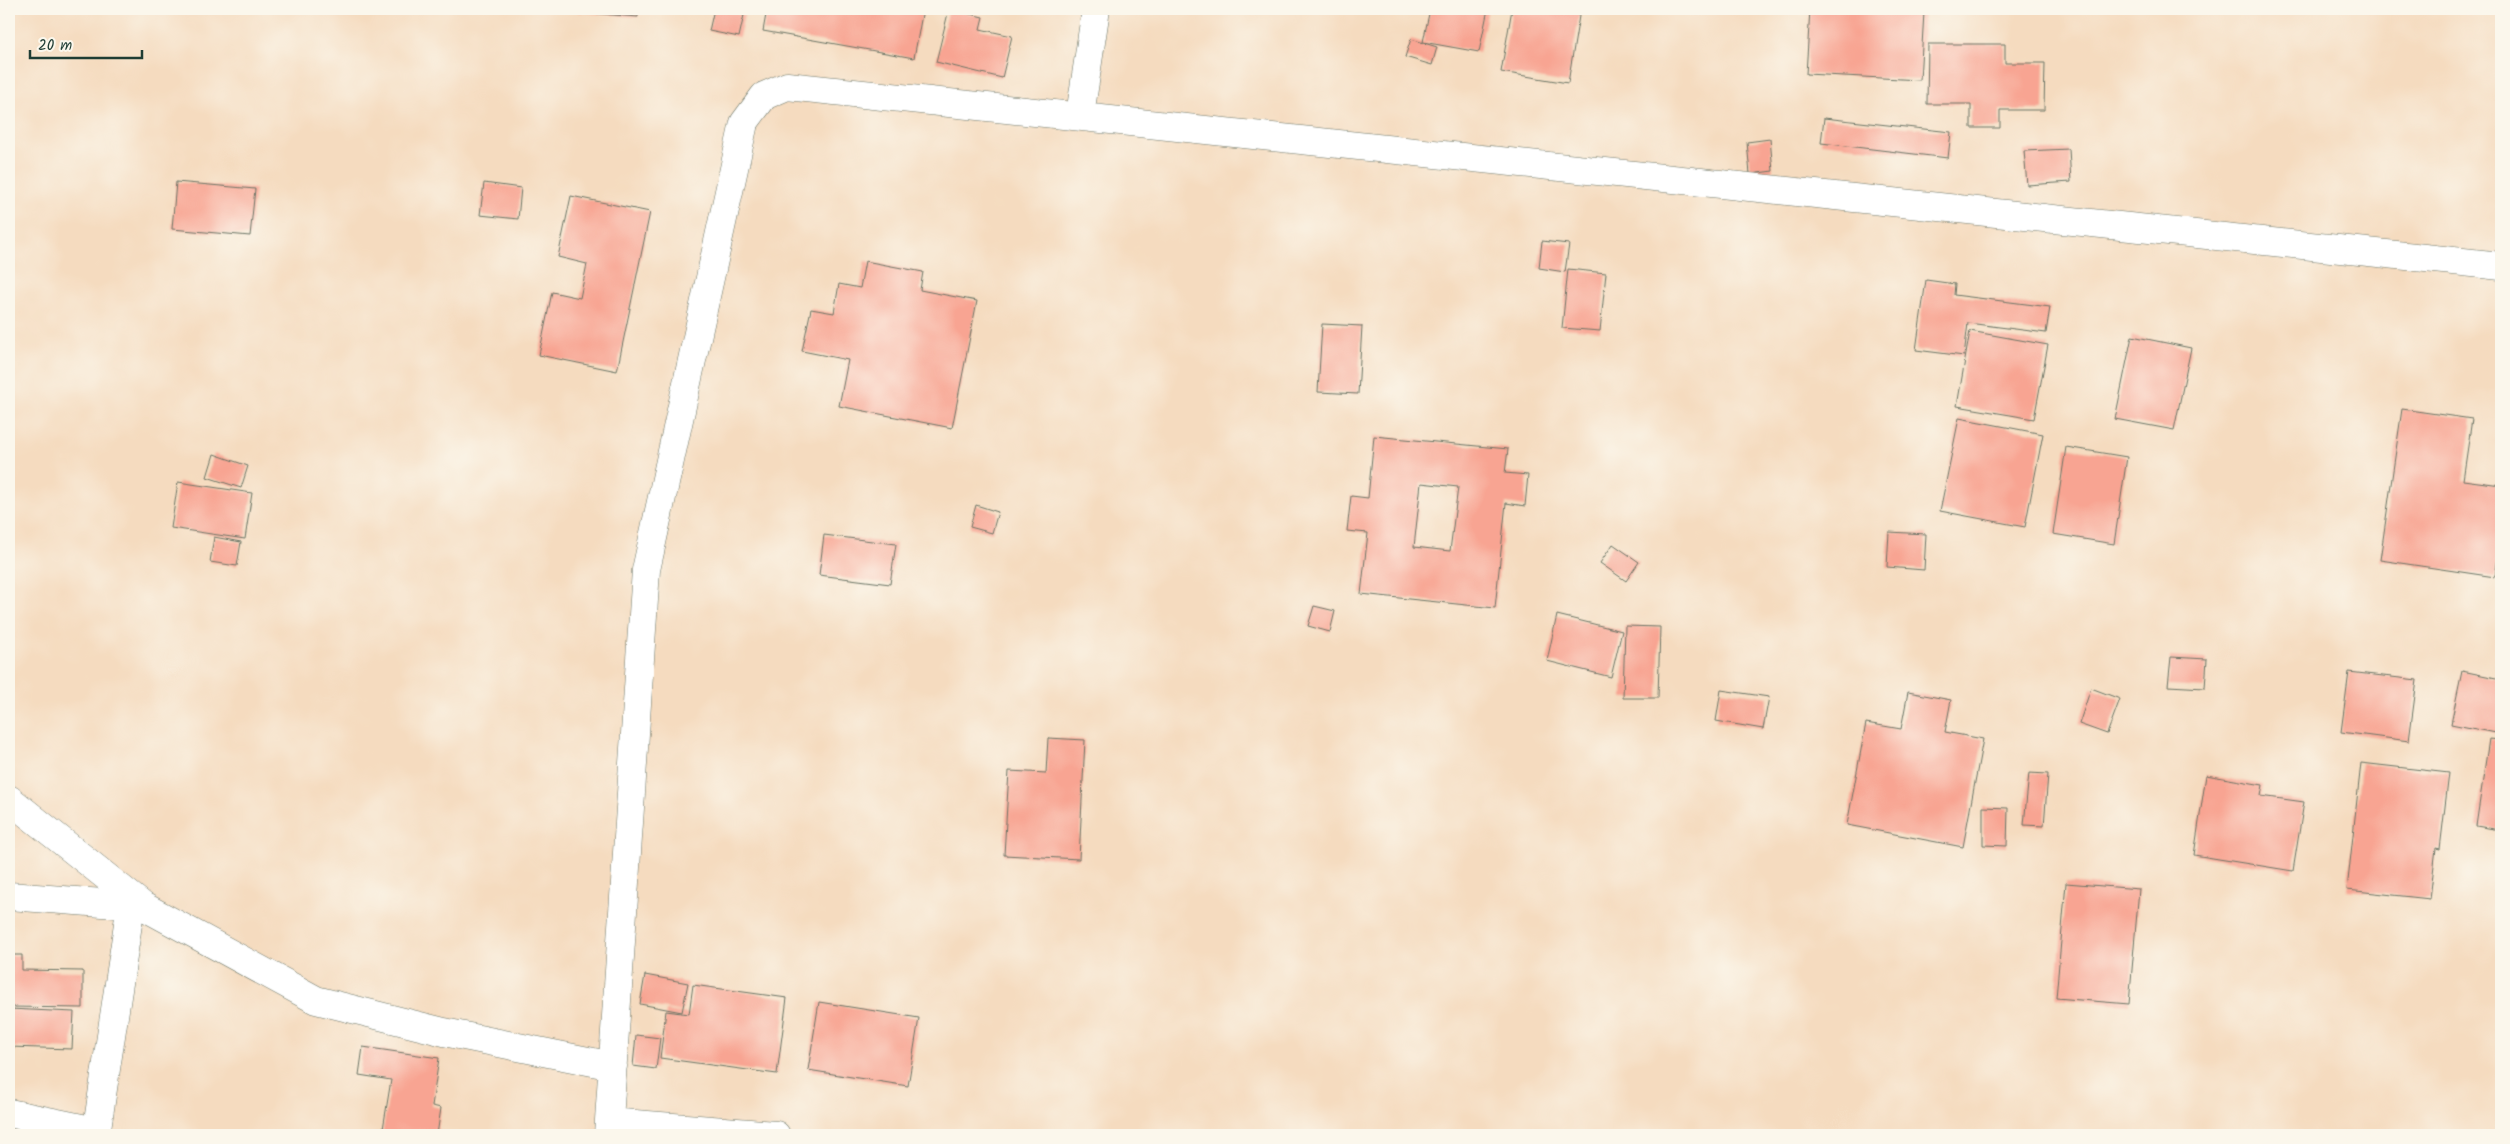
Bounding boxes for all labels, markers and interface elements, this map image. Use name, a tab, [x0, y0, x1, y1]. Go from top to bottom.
scale bar	[30, 28, 142, 60]
text: 20 m	[38, 34, 72, 58]

